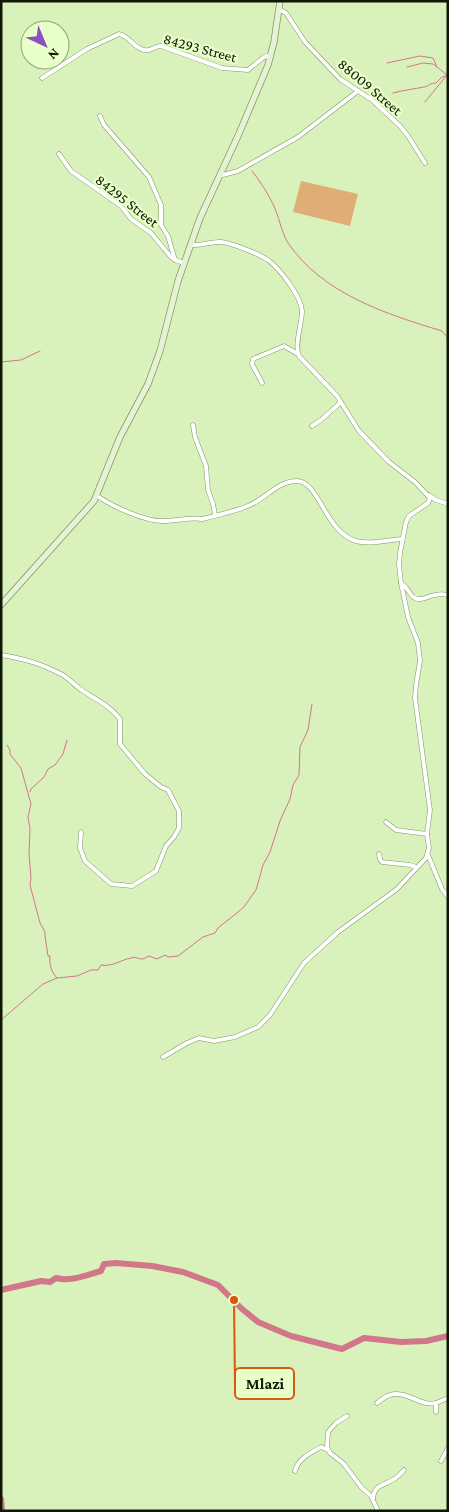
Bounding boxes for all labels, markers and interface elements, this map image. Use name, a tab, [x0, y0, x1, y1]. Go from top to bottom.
north arrow	[20, 20, 70, 70]
street label: 84293 Street	[162, 31, 239, 66]
text: N	[45, 45, 63, 64]
street label: 88009 Street	[335, 56, 406, 119]
street label: 84295 Street	[92, 172, 162, 231]
callout: Mlazi	[235, 1368, 294, 1399]
text: Mlazi	[246, 1375, 285, 1392]

